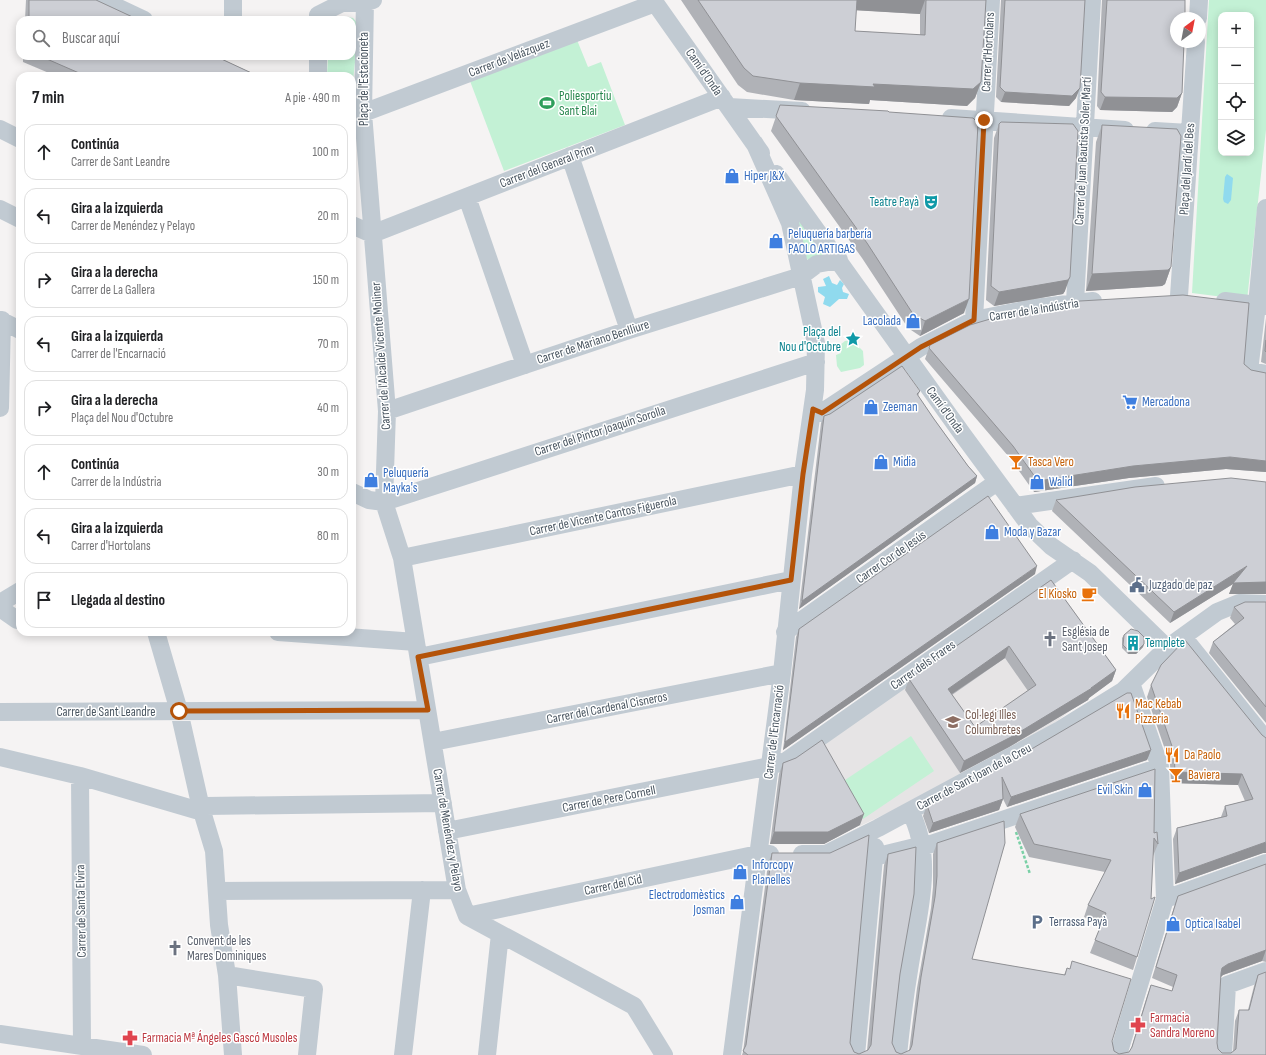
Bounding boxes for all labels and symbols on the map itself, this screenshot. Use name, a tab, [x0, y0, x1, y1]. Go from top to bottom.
street label: Carrer d'Hortolans	[978, 11, 998, 92]
north arrow	[1170, 12, 1206, 48]
street label: Plaça de l'Estacioneta	[356, 32, 372, 126]
street label: Carrer de Velázquez	[466, 35, 552, 81]
street label: Camí d'Onda	[682, 45, 726, 99]
street label: Carrer de Juan Bautista Soler Martí	[1071, 76, 1095, 226]
place label: Poliesportiu Sant Blai	[559, 88, 611, 119]
sports icon: Poliesportiu Sant Blai	[538, 94, 556, 112]
route end	[975, 111, 993, 129]
street label: Plaça del Jardí del Bes	[1176, 122, 1198, 215]
street label: Carrer del General Prim	[497, 141, 597, 191]
shop icon: Hiper J&X	[723, 167, 741, 185]
place label: Hiper J&X	[744, 168, 785, 184]
theatre icon: Teatre Payà	[922, 193, 940, 211]
place label: Teatre Payà	[870, 194, 919, 210]
place label: Peluquería barbería PAOLO ARTIGAS	[788, 226, 872, 257]
shop icon: Peluquería barbería PAOLO ARTIGAS	[767, 232, 785, 250]
street label: Carrer de l'Alcalde Vicente Moliner	[368, 281, 394, 430]
street label: Carrer de la Indústria	[988, 295, 1080, 325]
shop icon: Lacolada	[904, 312, 922, 330]
place label: Lacolada	[863, 313, 901, 329]
street label: Carrer de Mariano Benlliure	[535, 316, 651, 368]
place label: Plaça del Nou d'Octubre	[779, 324, 841, 355]
place icon: Plaça del Nou d'Octubre	[844, 330, 862, 348]
street label: Camí d'Onda	[923, 384, 967, 436]
supermarket icon: Mercadona	[1121, 393, 1139, 411]
place label: Mercadona	[1142, 394, 1190, 410]
shop icon: Zeeman	[862, 398, 880, 416]
place label: Zeeman	[883, 399, 918, 415]
street label: Carrer del Pintor Joaquín Sorolla	[532, 402, 668, 460]
shop icon: Midia	[872, 453, 890, 471]
bar icon: Tasca Vero	[1007, 453, 1025, 471]
place label: Midia	[893, 454, 916, 470]
place label: Tasca Vero	[1028, 454, 1074, 470]
place label: Peluquería Mayka's	[383, 465, 429, 496]
shop icon: Peluquería Mayka's	[362, 471, 380, 489]
shop icon: Walid	[1028, 473, 1046, 491]
place label: Walid	[1049, 474, 1073, 490]
street label: Carrer de Vicente Cantos Figuerola	[528, 493, 678, 539]
shop icon: Moda y Bazar	[983, 523, 1001, 541]
place label: Moda y Bazar	[1004, 524, 1061, 540]
street label: Carrer Cor de Jesús	[853, 527, 929, 587]
public building icon: Juzgado de paz	[1128, 576, 1146, 594]
place label: Juzgado de paz	[1148, 577, 1213, 593]
cafe icon: El Kiosko	[1080, 585, 1098, 603]
place label: El Kiosko	[1039, 586, 1077, 602]
place label: Església de Sant Josep	[1062, 624, 1110, 655]
church icon: Església de Sant Josep	[1041, 630, 1059, 648]
building icon: Templete	[1124, 634, 1142, 652]
place label: Templete	[1145, 635, 1185, 651]
street label: Carrer dels Frares	[887, 636, 959, 693]
street label: Carrer de l'Encarnació	[760, 684, 788, 780]
street label: Carrer del Cardenal Cisneros	[545, 688, 669, 728]
place label: Mac Kebab Pizzeria	[1135, 696, 1182, 727]
route start	[170, 702, 188, 720]
restaurant icon: Mac Kebab Pizzeria	[1114, 702, 1132, 720]
street label: Carrer de Sant Leandre	[57, 704, 155, 720]
place label: Col·legi Illes Columbretes	[965, 707, 1021, 738]
school or university icon: Col·legi Illes Columbretes	[944, 713, 962, 731]
street label: Carrer de Sant Joan de la Creu	[914, 740, 1034, 814]
restaurant icon: Da Paolo	[1163, 746, 1181, 764]
place label: Da Paolo	[1184, 747, 1221, 763]
bar icon: Baviera	[1167, 766, 1185, 784]
street label: Carrer de Menéndez y Pelayo	[429, 767, 467, 893]
place label: Baviera	[1188, 767, 1220, 783]
shop icon: Evil Skin	[1136, 781, 1154, 799]
street label: Carrer de Pere Cornell	[561, 782, 657, 816]
place label: Evil Skin	[1097, 782, 1133, 798]
place label: Inforcopy Planelles	[752, 857, 793, 888]
shop icon: Inforcopy Planelles	[731, 863, 749, 881]
street label: Carrer de Santa Elvira	[72, 864, 90, 958]
street label: Carrer del Cid	[583, 871, 643, 899]
place label: Electrodomèstics Josman	[649, 887, 725, 918]
shop icon: Electrodomèstics Josman	[728, 893, 746, 911]
parking icon: Terrassa Payà	[1028, 913, 1046, 931]
place label: Terrassa Payà	[1049, 914, 1107, 930]
shop icon: Optica Isabel	[1164, 915, 1182, 933]
place label: Optica Isabel	[1185, 916, 1241, 932]
place label: Convent de les Mares Dominiques	[187, 933, 267, 964]
church icon: Convent de les Mares Dominiques	[166, 939, 184, 957]
place label: Farmacia Sandra Moreno	[1150, 1010, 1215, 1041]
pharmacy icon: Farmacia Sandra Moreno	[1129, 1016, 1147, 1034]
pharmacy icon: Farmacia Mª Ángeles Gascó Musoles	[121, 1029, 139, 1047]
place label: Farmacia Mª Ángeles Gascó Musoles	[142, 1030, 298, 1046]

